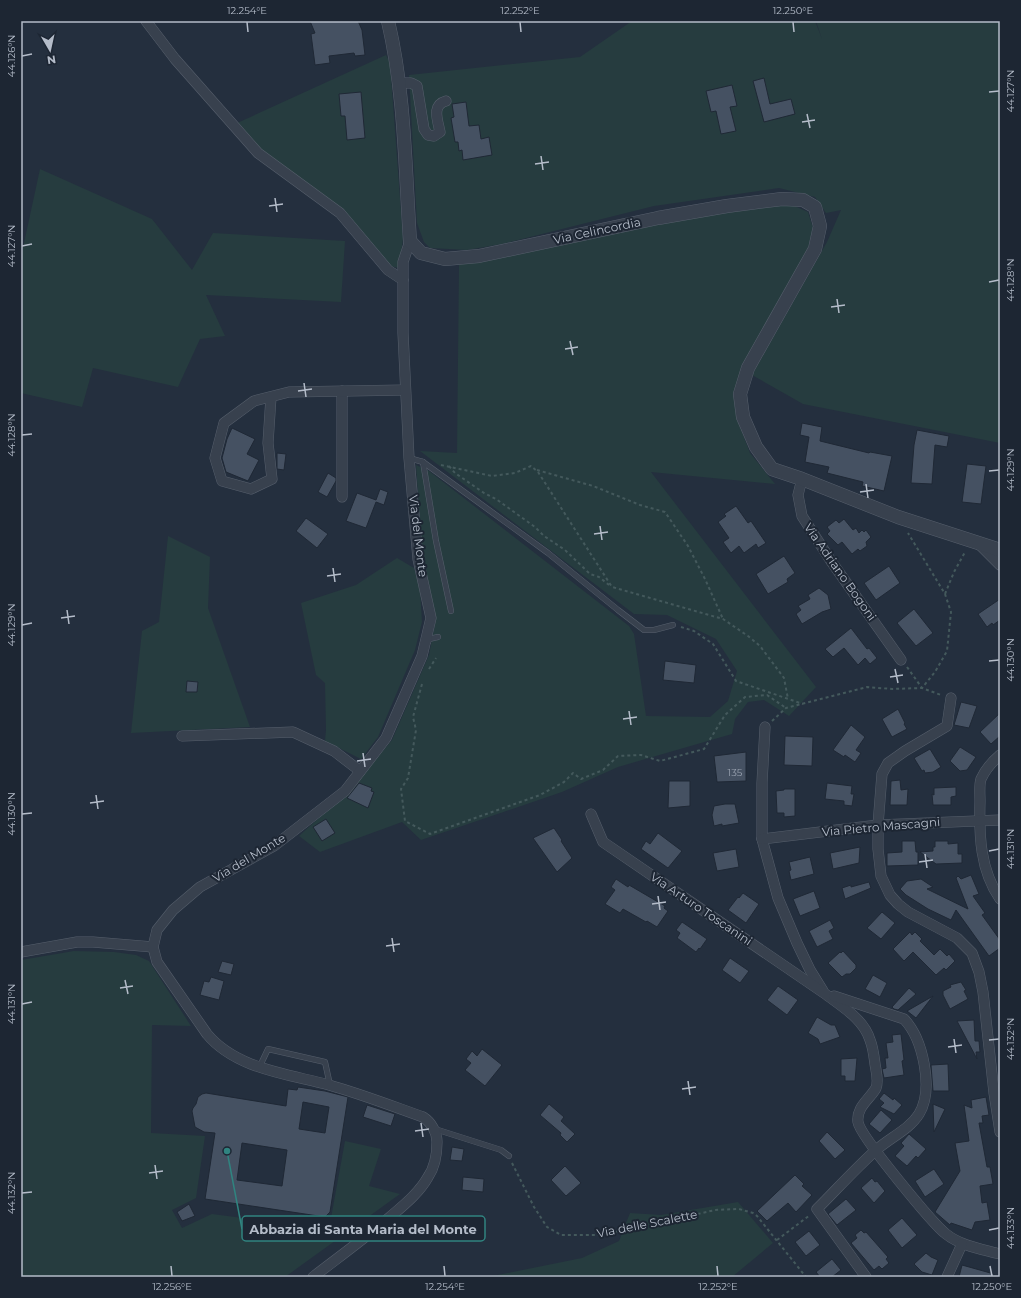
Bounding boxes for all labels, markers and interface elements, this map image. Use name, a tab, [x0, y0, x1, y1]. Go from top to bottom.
text: 12.254°E	[227, 4, 267, 17]
text: 12.252°E	[500, 4, 540, 17]
text: 12.250°E	[773, 4, 814, 17]
north arrow	[30, 30, 70, 70]
text: 44.126°N	[5, 35, 18, 77]
text: N	[46, 52, 57, 67]
text: 44.127°N	[1004, 70, 1017, 112]
street label: Via Celincordia	[552, 214, 642, 247]
text: 44.127°N	[5, 225, 18, 267]
text: 44.128°N	[1004, 258, 1017, 302]
text: 44.128°N	[5, 413, 18, 457]
text: 44.129°N	[1004, 448, 1017, 492]
street label: Via del Monte	[406, 494, 431, 578]
street label: Via Adriano Bogoni	[801, 520, 880, 623]
text: 44.129°N	[5, 603, 18, 647]
text: 44.130°N	[1004, 638, 1017, 682]
house number: 135	[728, 766, 743, 779]
text: 44.130°N	[5, 792, 18, 836]
street label: Via Pietro Mascagni	[821, 814, 941, 839]
text: 44.131°N	[1004, 829, 1017, 869]
street label: Via del Monte	[210, 830, 288, 885]
street label: Via Arturo Toscanini	[648, 869, 755, 948]
text: 44.131°N	[5, 984, 18, 1024]
text: 44.132°N	[1004, 1018, 1017, 1060]
text: 44.132°N	[5, 1172, 18, 1214]
street label: Via delle Scalette	[595, 1206, 698, 1241]
text: 44.133°N	[1004, 1207, 1017, 1249]
callout: Abbazia di Santa Maria del Monte	[242, 1216, 485, 1241]
text: Abbazia di Santa Maria del Monte	[248, 1221, 477, 1237]
text: 12.256°E	[152, 1280, 192, 1293]
text: 12.254°E	[425, 1280, 465, 1293]
text: 12.252°E	[698, 1280, 738, 1293]
text: 12.250°E	[972, 1280, 1013, 1293]

